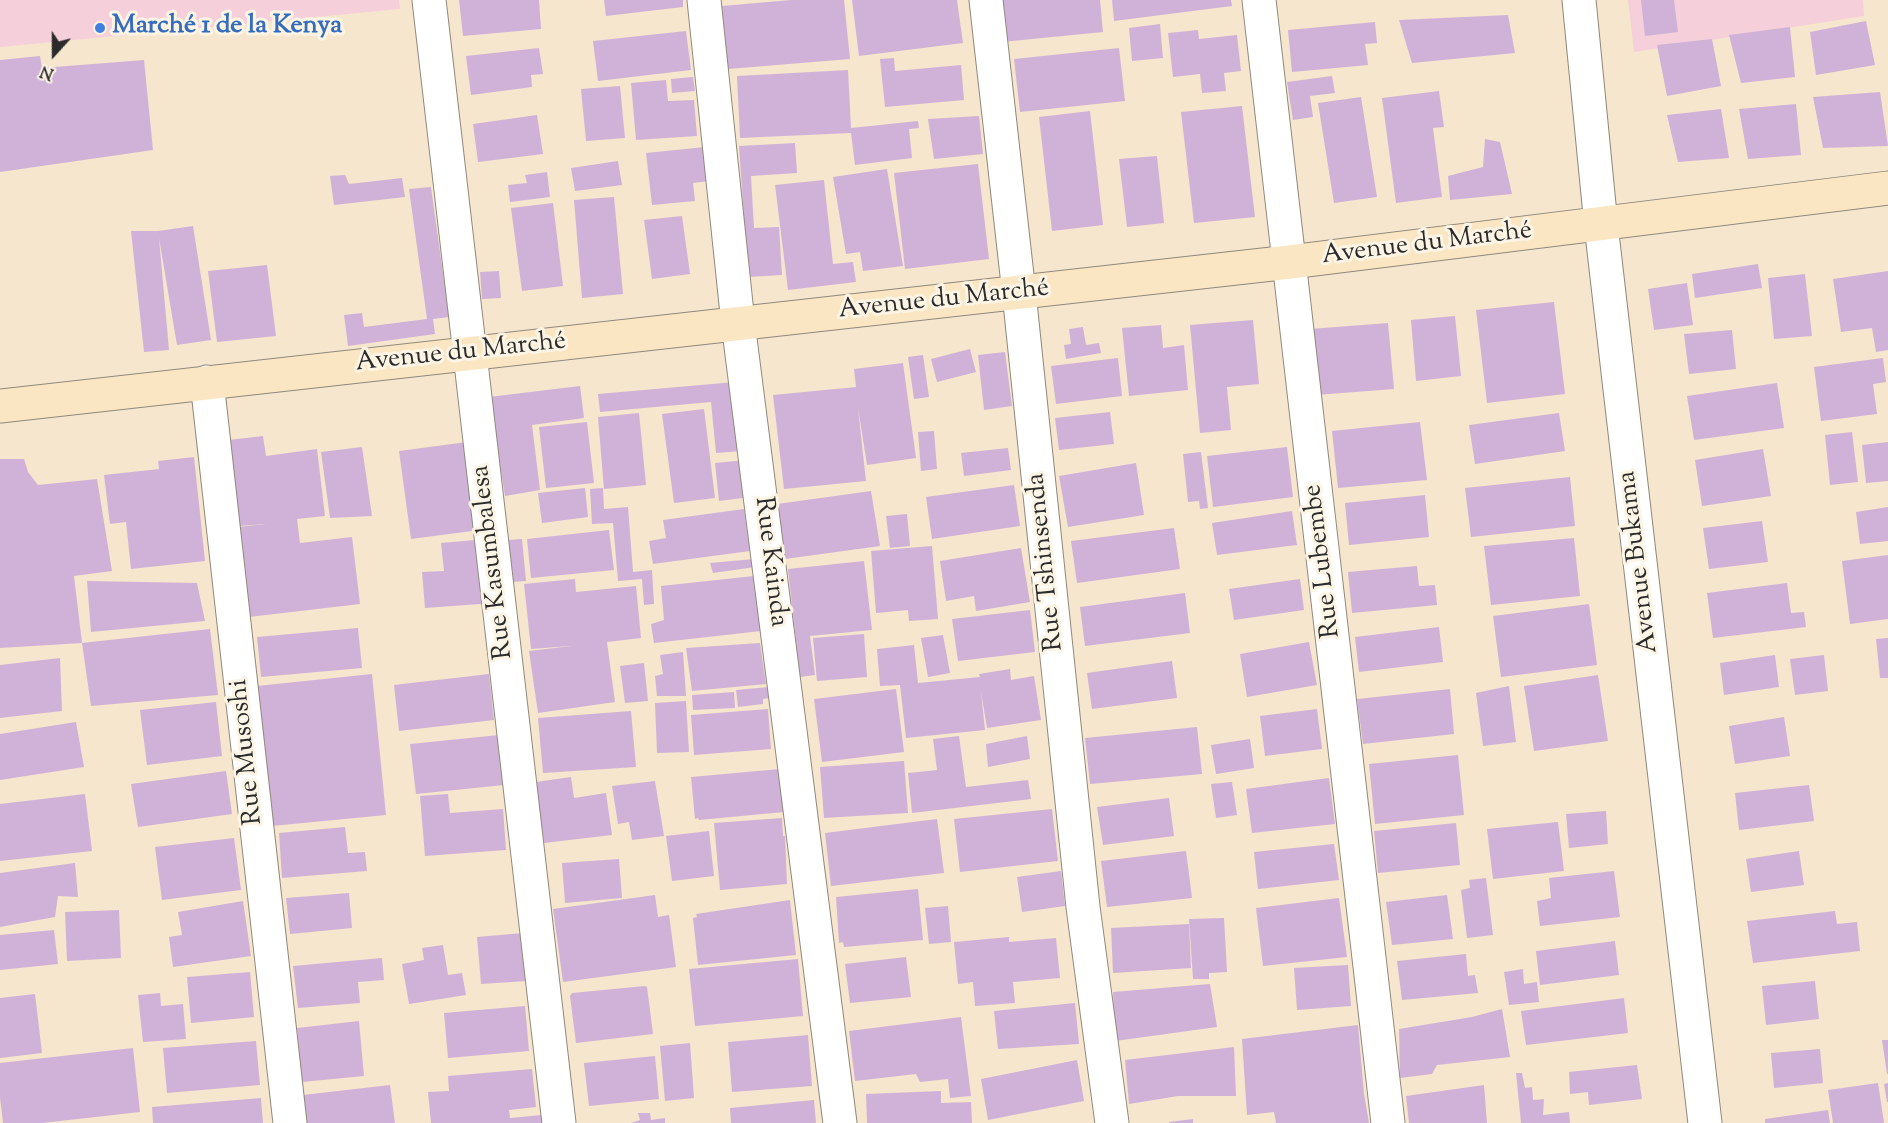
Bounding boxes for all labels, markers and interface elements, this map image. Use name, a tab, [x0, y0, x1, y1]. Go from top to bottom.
place label: Marché 1 de la Kenya	[112, 12, 342, 44]
marker: Marché 1 de la Kenya	[93, 21, 107, 35]
north arrow	[24, 24, 84, 84]
text: N	[37, 58, 57, 84]
street label: Avenue du Marché	[1320, 217, 1534, 273]
street label: Avenue du Marché	[837, 274, 1051, 328]
street label: Avenue du Marché	[354, 327, 568, 381]
street label: Rue Kasumbalesa	[467, 463, 521, 661]
street label: Avenue Bukama	[1613, 469, 1667, 655]
street label: Rue Tshinsenda	[1022, 471, 1072, 653]
street label: Rue Lubembe	[1299, 482, 1349, 640]
street label: Rue Kainda	[746, 495, 792, 629]
street label: Rue Musoshi	[225, 678, 271, 826]

